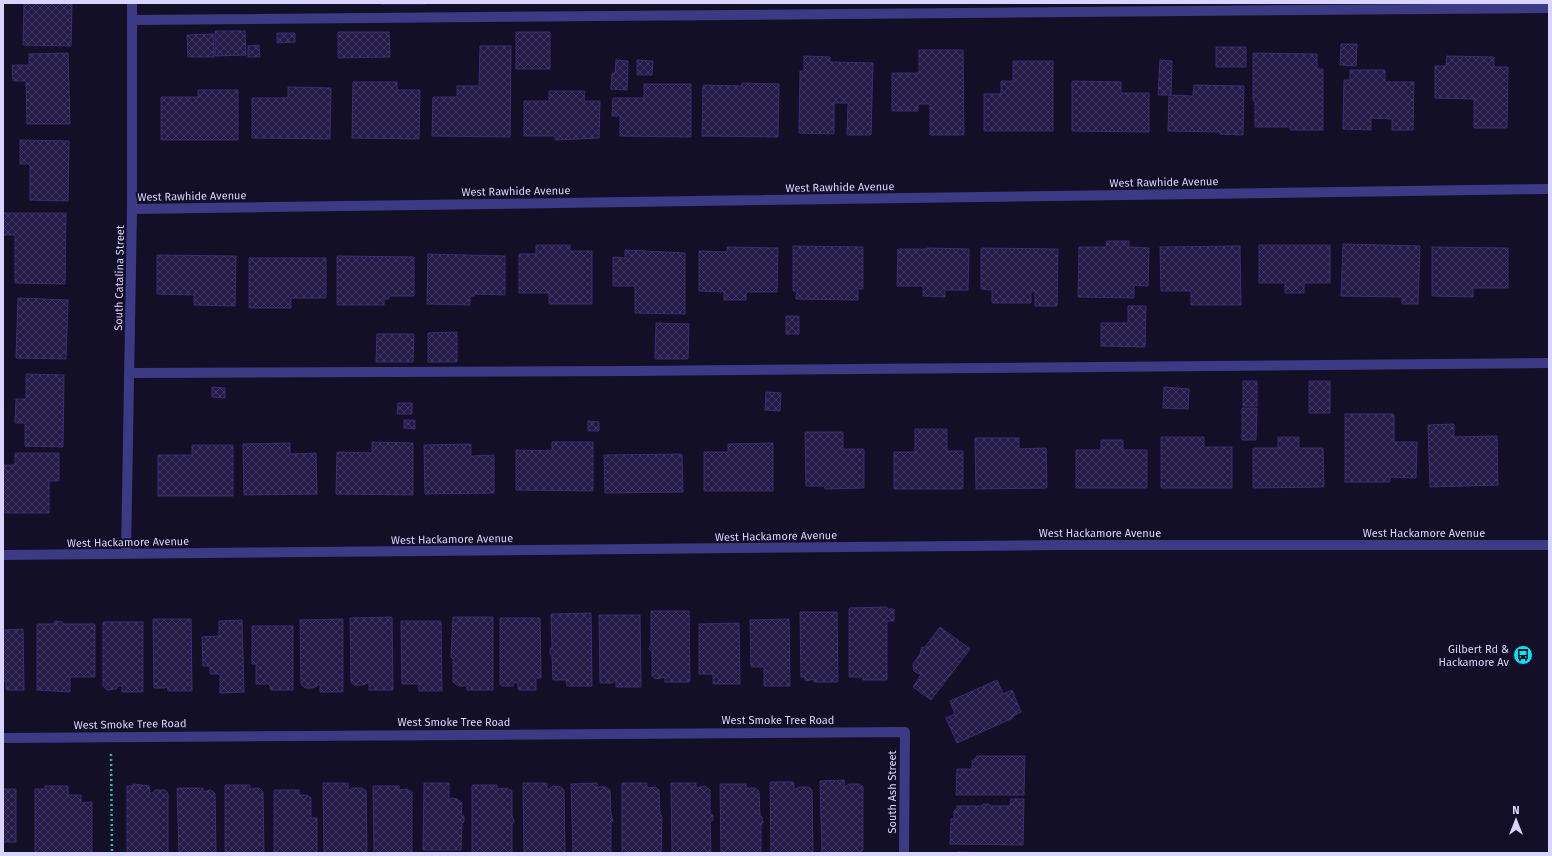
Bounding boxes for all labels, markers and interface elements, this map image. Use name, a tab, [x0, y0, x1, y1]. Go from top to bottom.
street label: West Rawhide Avenue	[1109, 175, 1219, 190]
street label: West Rawhide Avenue	[785, 180, 895, 195]
street label: West Rawhide Avenue	[461, 184, 571, 199]
street label: West Rawhide Avenue	[137, 189, 247, 204]
street label: South Catalina Street	[112, 225, 127, 331]
street label: West Hackamore Avenue	[1039, 527, 1161, 540]
street label: West Hackamore Avenue	[1363, 527, 1485, 540]
street label: West Hackamore Avenue	[715, 529, 837, 544]
street label: West Hackamore Avenue	[391, 532, 513, 547]
street label: West Hackamore Avenue	[67, 535, 189, 550]
place label: Gilbert Rd & Hackamore Av	[1438, 643, 1510, 669]
bus stop icon: Gilbert Rd & Hackamore Av	[1512, 644, 1534, 666]
street label: West Smoke Tree Road	[722, 714, 834, 727]
street label: West Smoke Tree Road	[398, 716, 510, 729]
street label: West Smoke Tree Road	[73, 717, 187, 732]
street label: South Ash Street	[886, 751, 899, 833]
north arrow	[1496, 800, 1536, 840]
text: N	[1512, 804, 1520, 817]

